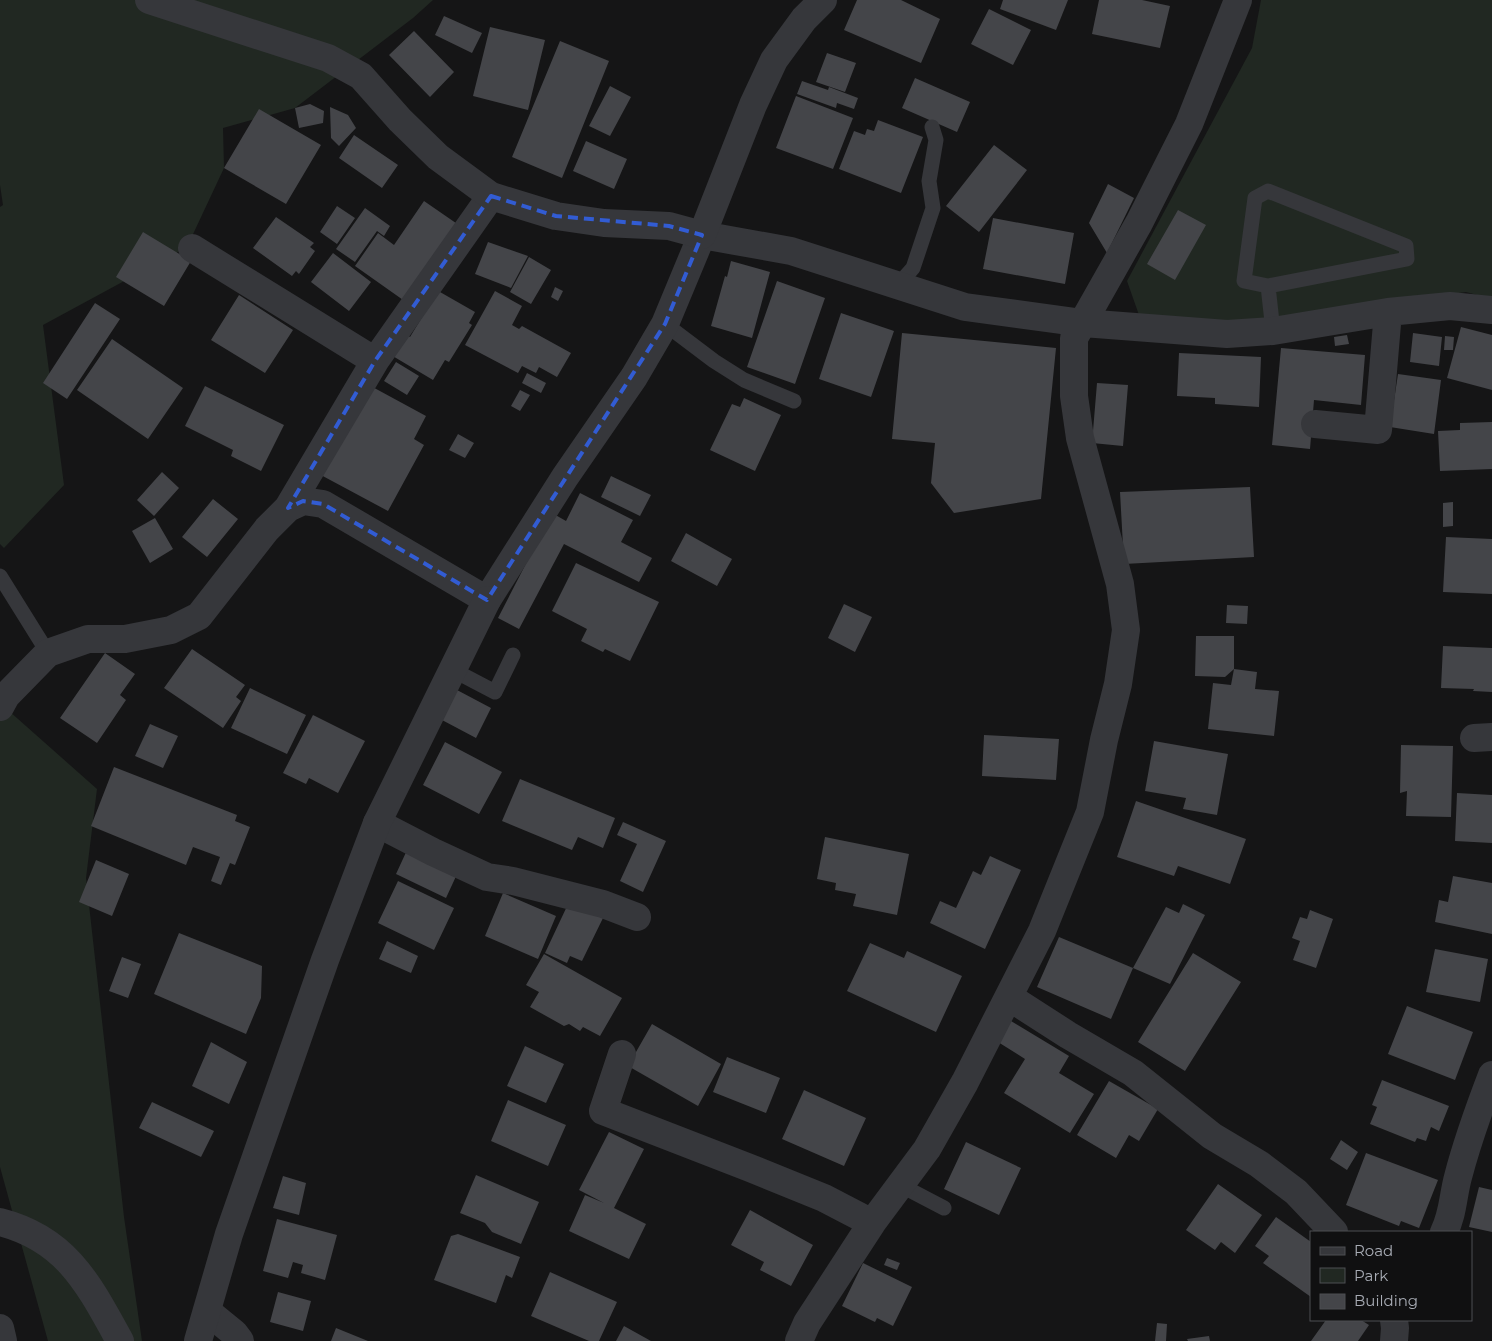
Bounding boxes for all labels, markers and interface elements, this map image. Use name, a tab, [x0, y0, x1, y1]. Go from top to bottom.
legend	[1310, 1231, 1472, 1321]
text: Road	[1354, 1241, 1393, 1260]
text: Park	[1354, 1266, 1388, 1285]
text: Building	[1354, 1291, 1418, 1310]

